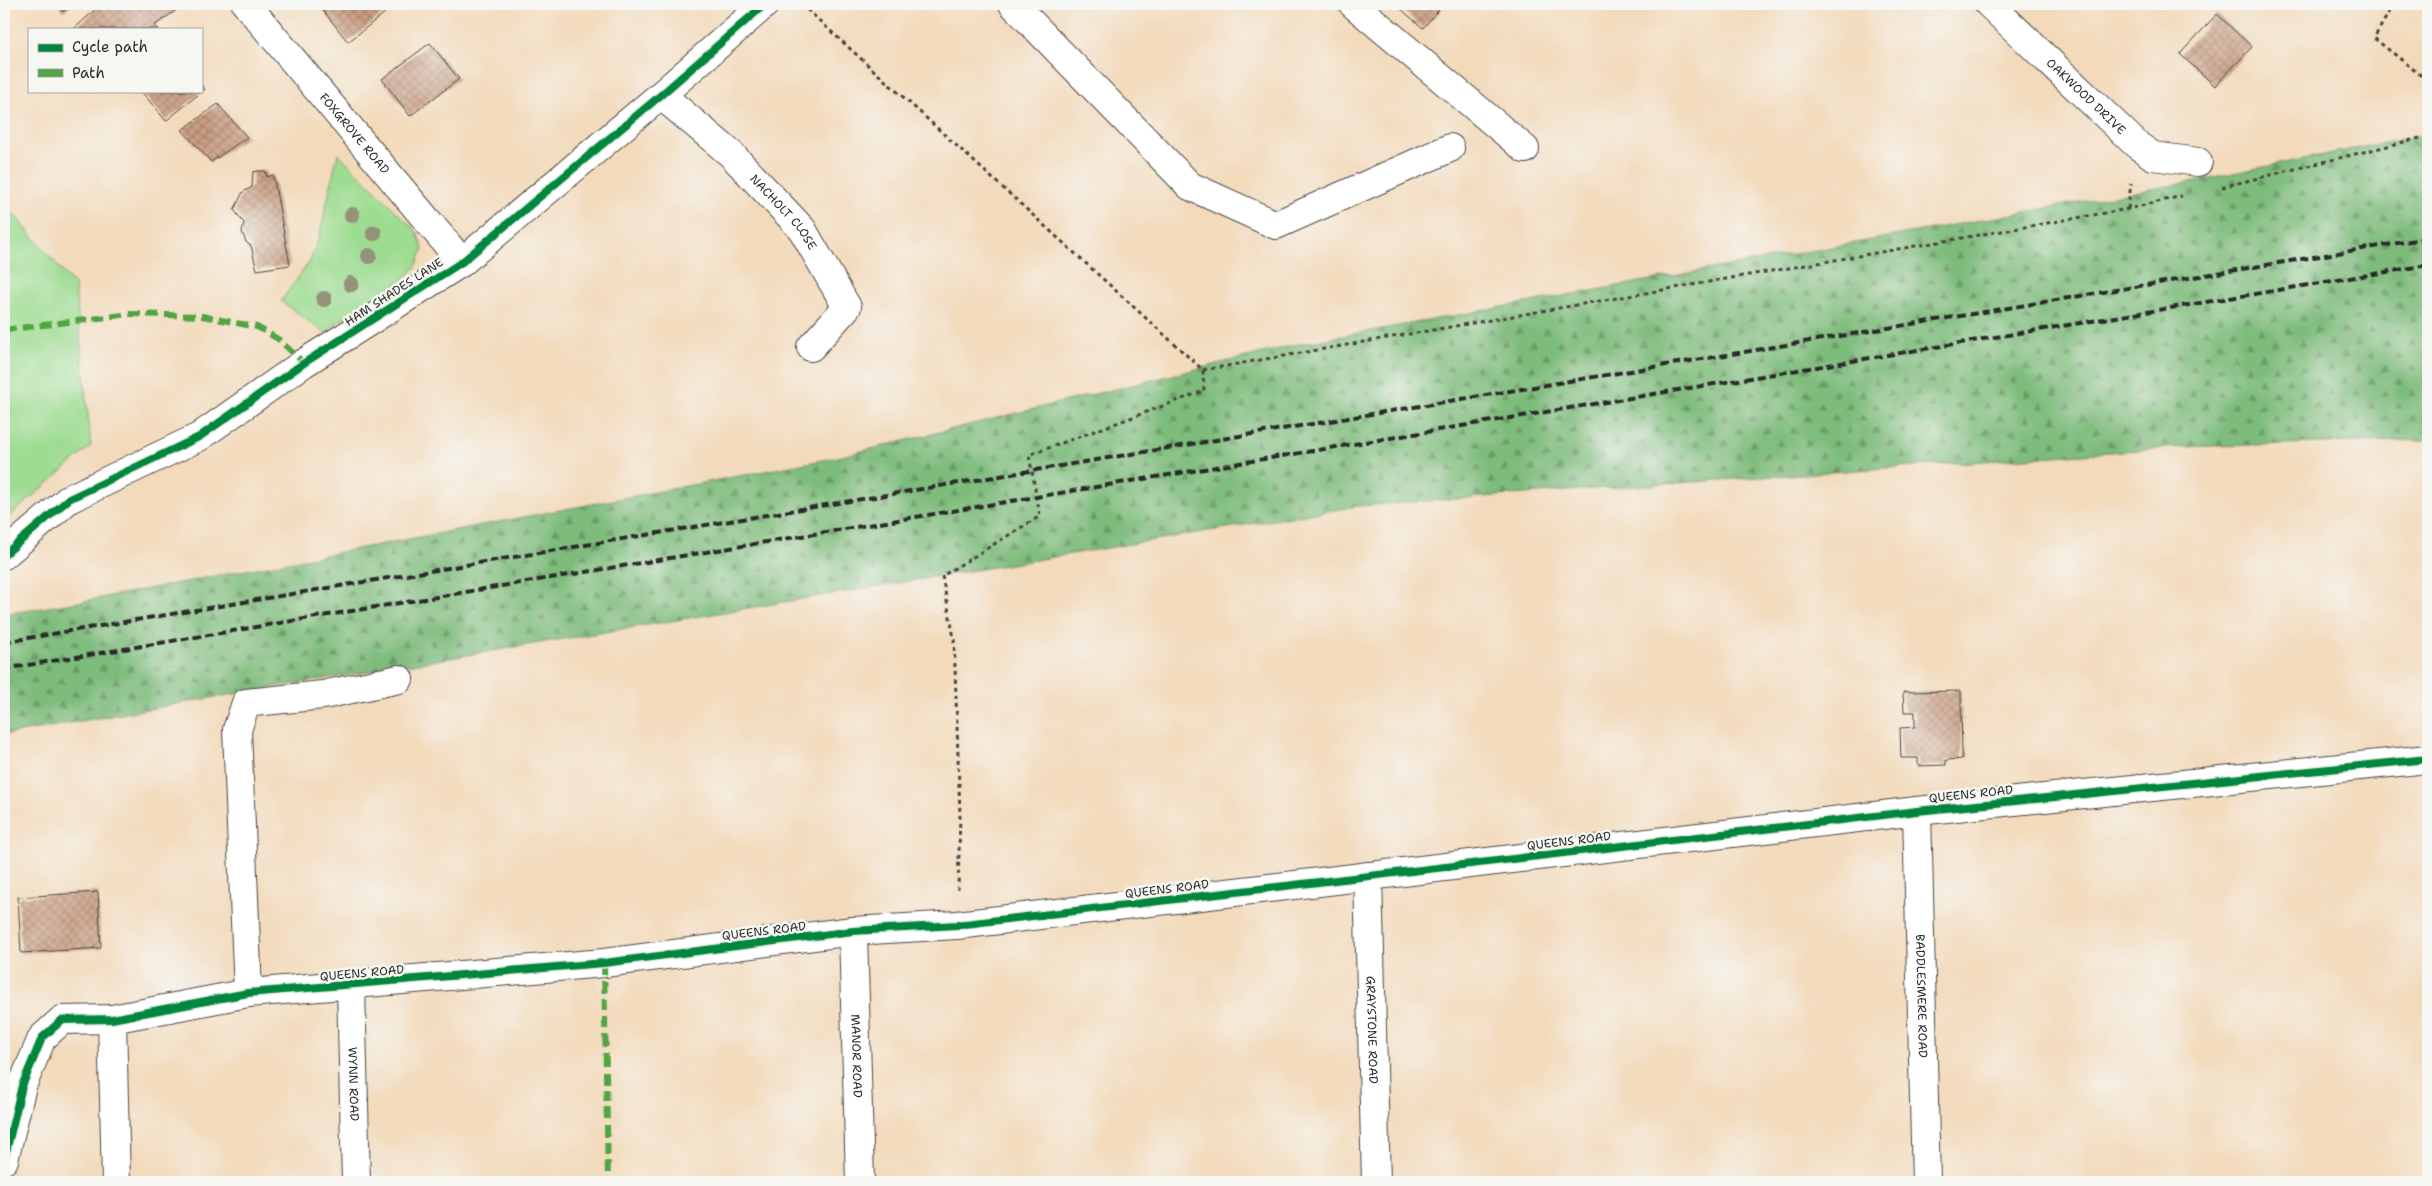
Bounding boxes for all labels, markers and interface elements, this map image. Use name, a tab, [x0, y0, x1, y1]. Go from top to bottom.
legend	[28, 28, 202, 92]
text: Cycle path	[72, 37, 148, 57]
street label: OAKWOOD DRIVE	[2043, 55, 2129, 138]
text: Path	[72, 63, 105, 83]
street label: FOXGROVE ROAD	[316, 90, 393, 178]
street label: NACHOLT CLOSE	[746, 171, 820, 253]
street label: HAM SHADES LANE	[342, 254, 446, 330]
street label: QUEENS ROAD	[1928, 782, 2014, 806]
street label: QUEENS ROAD	[1526, 828, 1612, 854]
street label: QUEENS ROAD	[1124, 876, 1210, 902]
street label: QUEENS ROAD	[721, 918, 807, 944]
street label: BADDLESMERE ROAD	[1912, 934, 1931, 1058]
street label: QUEENS ROAD	[319, 961, 405, 985]
street label: GRAYSTONE ROAD	[1363, 976, 1381, 1084]
street label: MANOR ROAD	[847, 1014, 866, 1098]
street label: WYNN ROAD	[345, 1047, 362, 1121]

